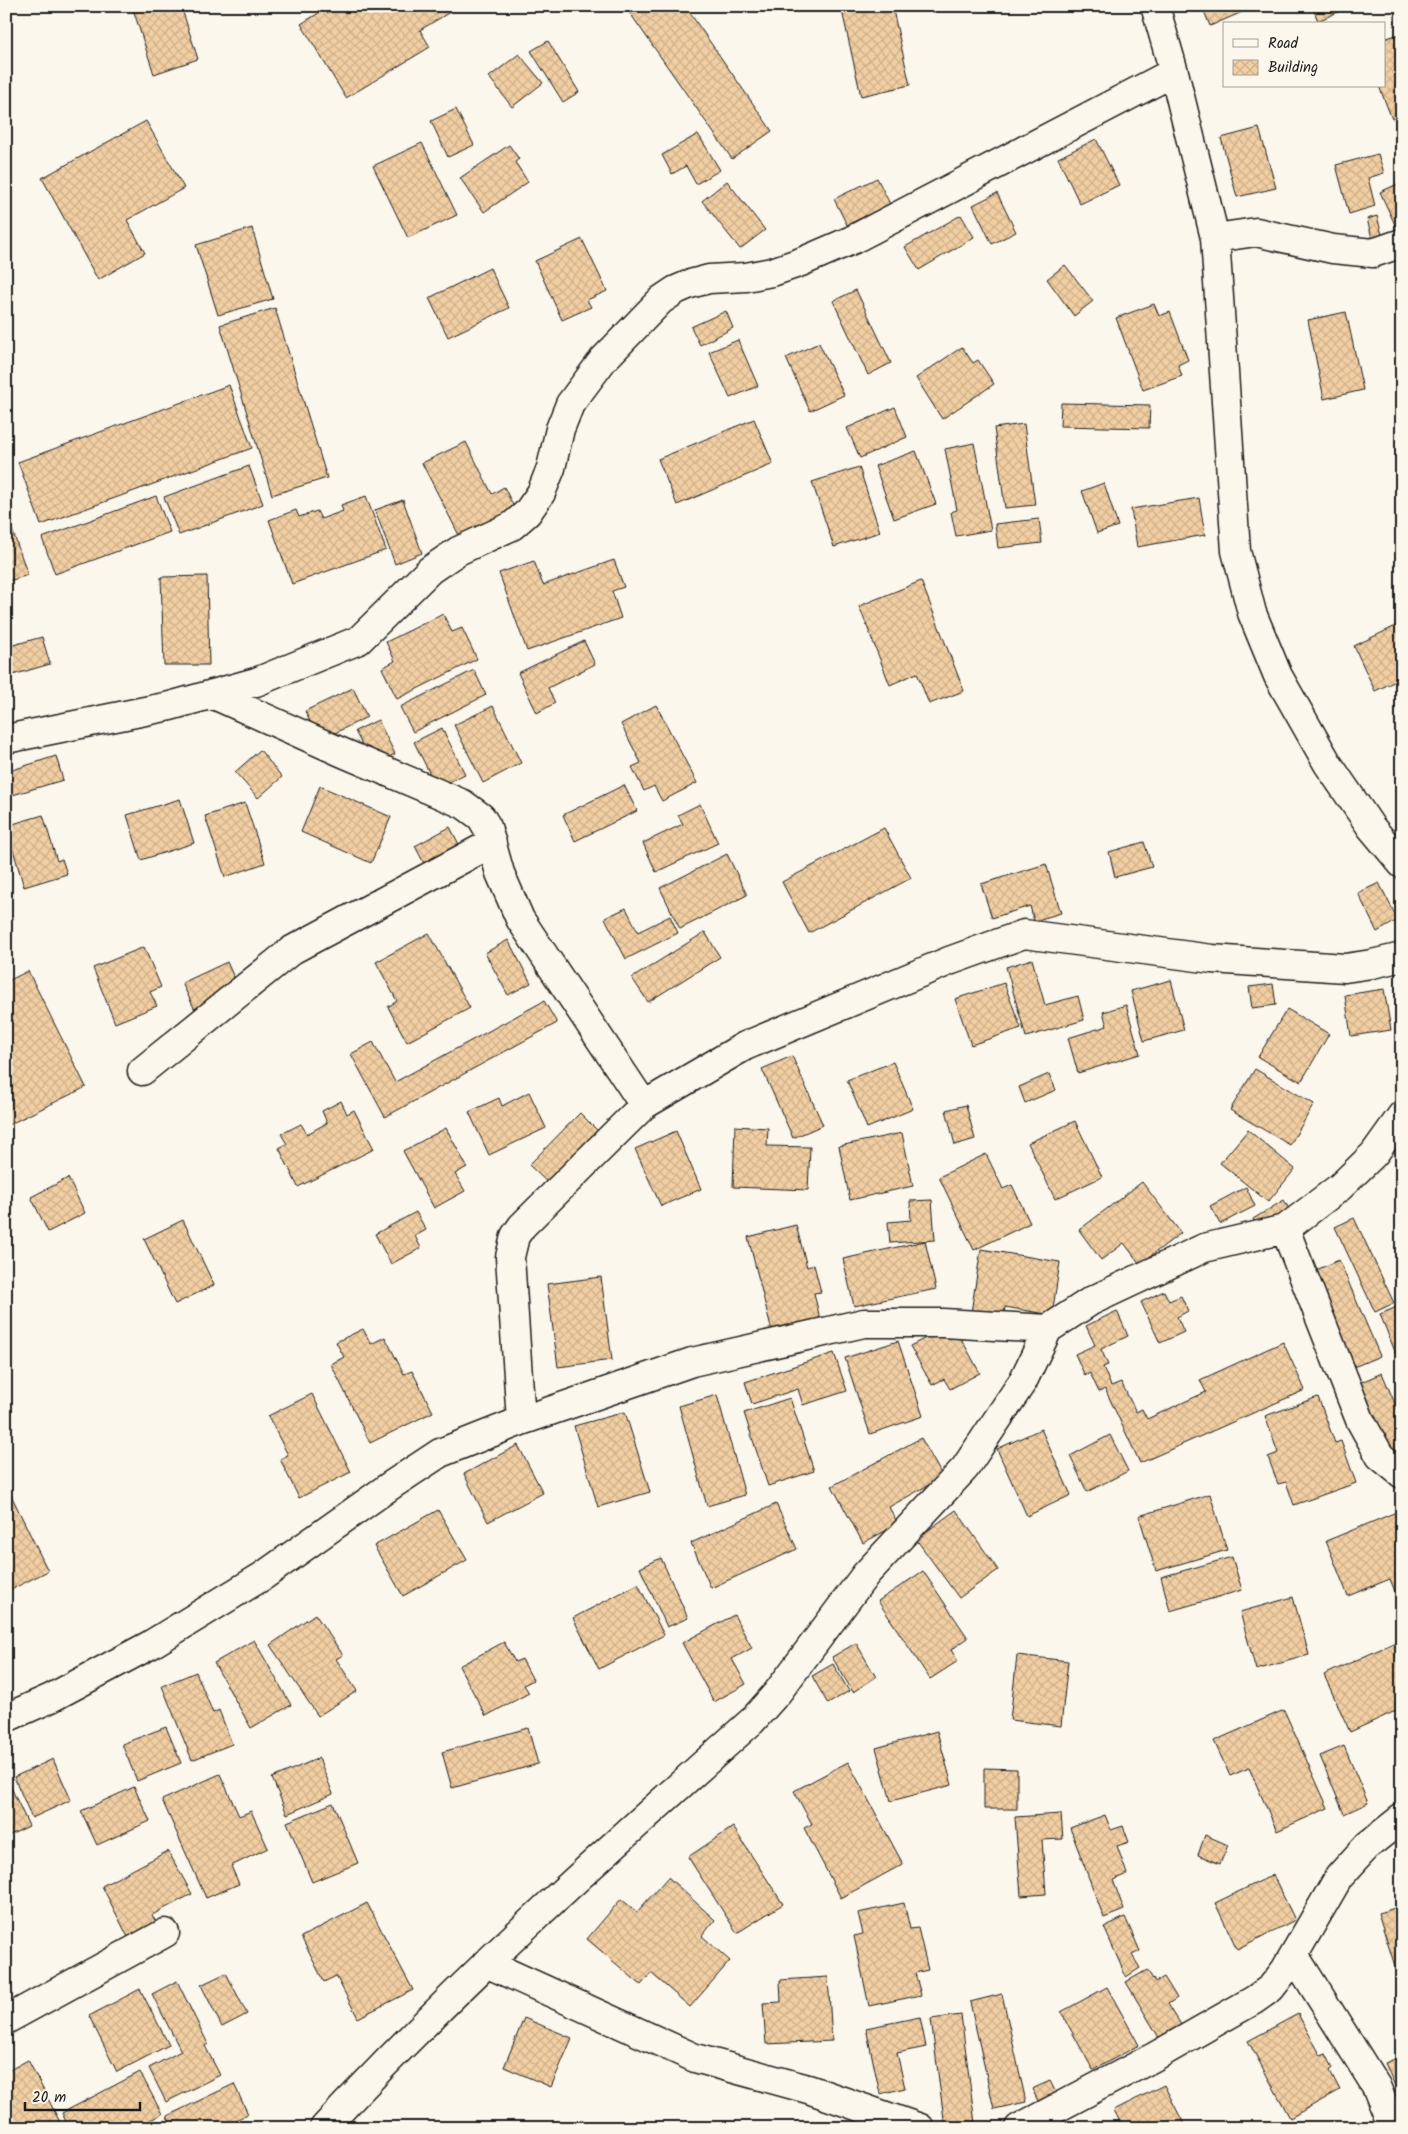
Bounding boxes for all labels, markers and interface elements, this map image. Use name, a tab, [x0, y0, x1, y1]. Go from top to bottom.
legend	[1223, 22, 1386, 88]
text: Road	[1268, 32, 1299, 56]
text: Building	[1268, 56, 1318, 80]
scale bar	[25, 2079, 140, 2111]
text: 20 m	[32, 2086, 66, 2110]

